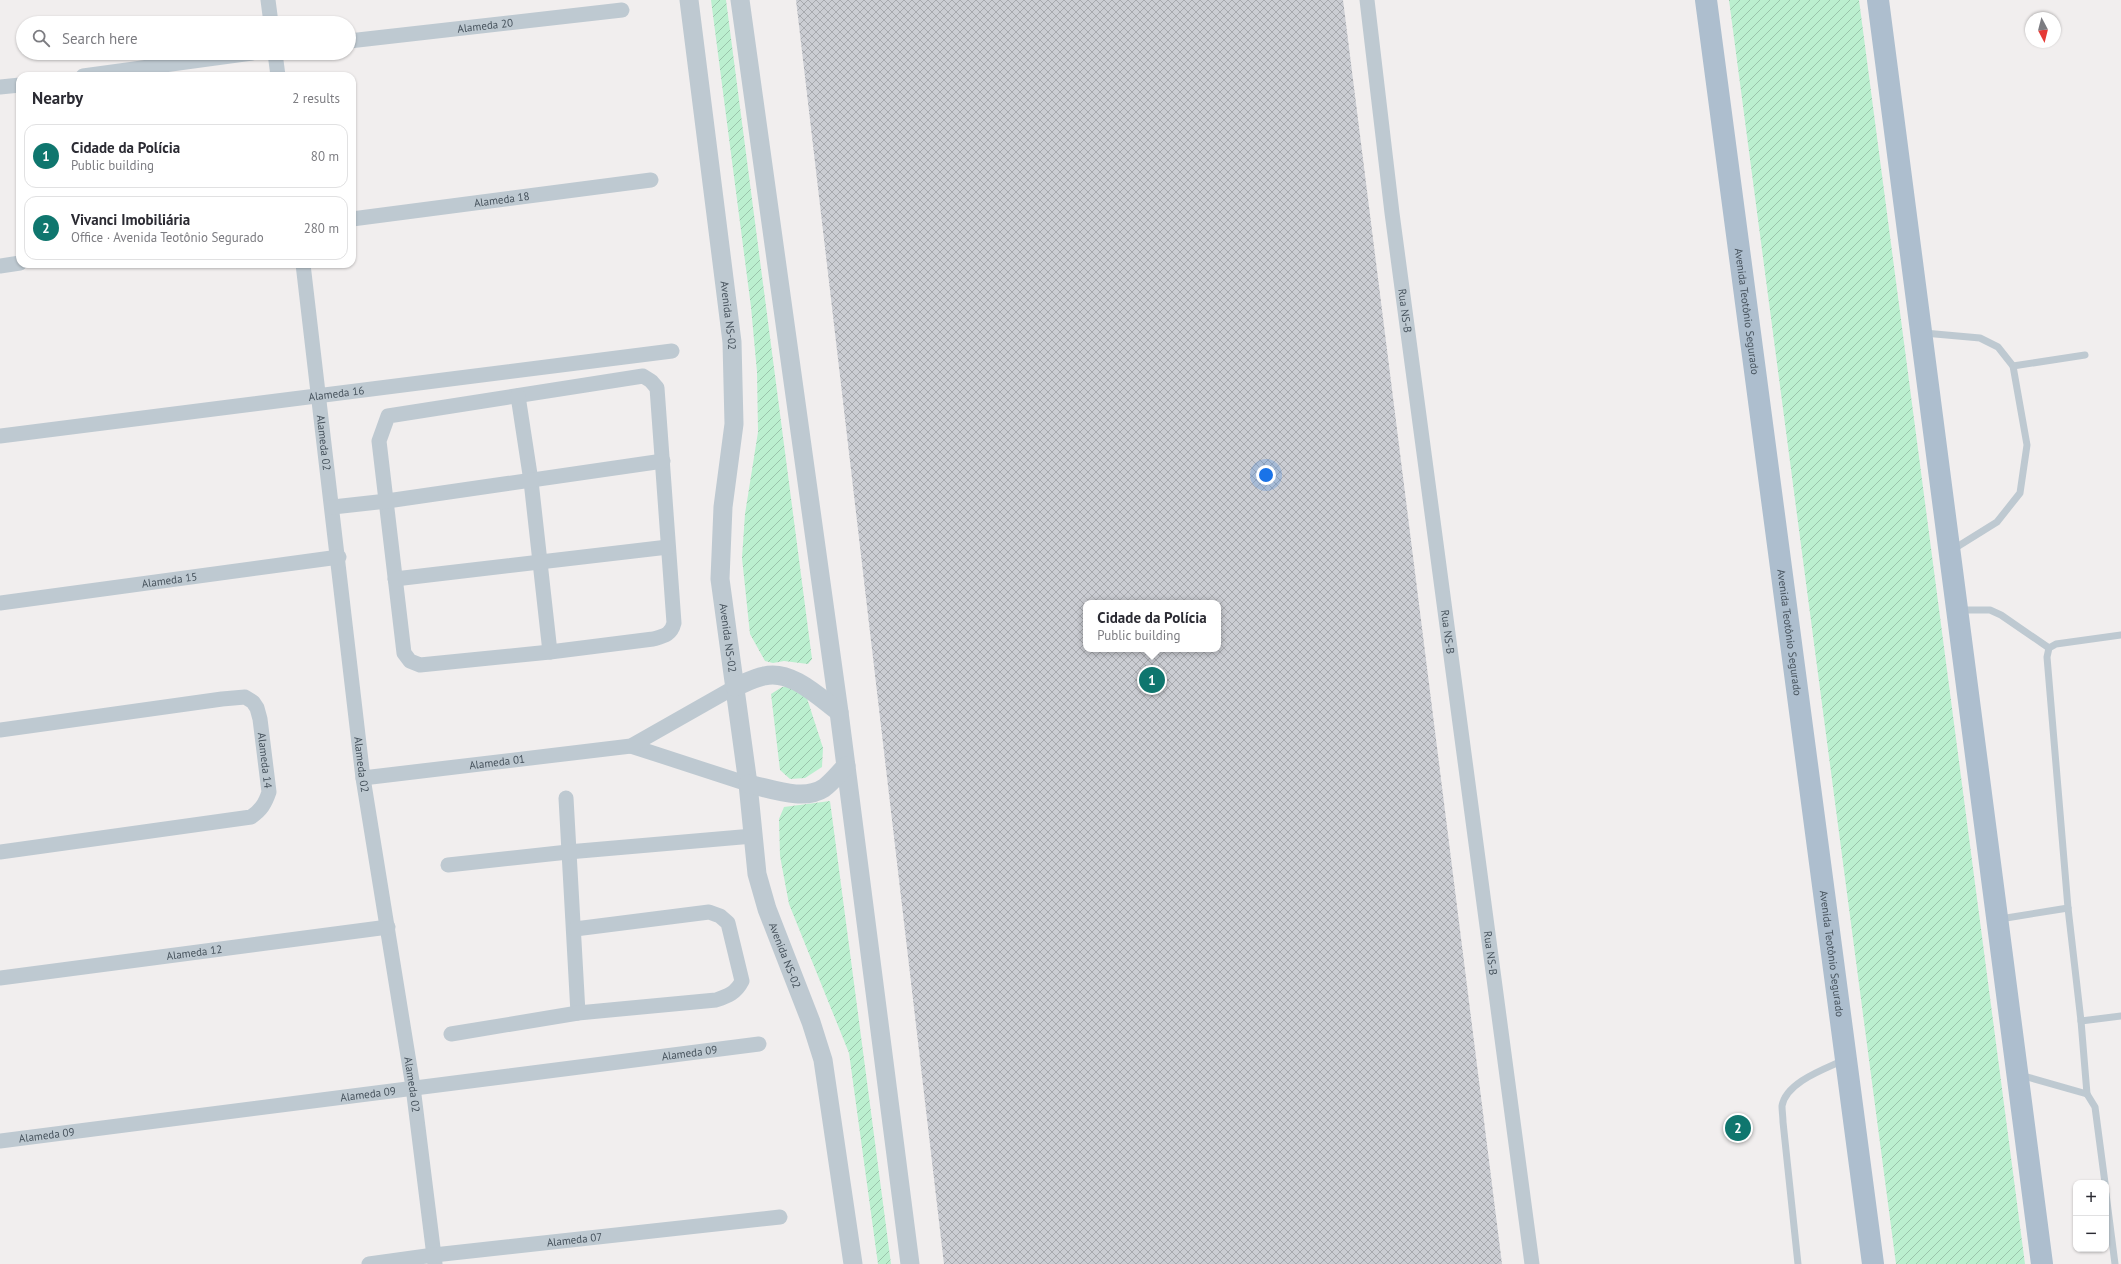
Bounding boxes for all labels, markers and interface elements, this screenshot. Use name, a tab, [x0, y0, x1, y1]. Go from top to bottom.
north arrow	[2025, 12, 2061, 48]
street label: Alameda 20	[457, 15, 514, 36]
search box	[16, 16, 356, 60]
icon: search	[30, 27, 52, 49]
text: Search here	[62, 29, 138, 48]
text: Nearby	[32, 87, 83, 109]
text: 2 results	[292, 90, 340, 107]
text: Cidade da Polícia	[71, 138, 180, 157]
text: 1	[42, 148, 50, 165]
text: 80 m	[311, 148, 339, 165]
text: Public building	[71, 157, 154, 174]
street label: Alameda 18	[473, 189, 530, 210]
text: Vivanci Imobiliária	[71, 210, 190, 229]
text: 2	[42, 220, 50, 237]
text: 280 m	[304, 220, 339, 237]
text: Office · Avenida Teotônio Segurado	[71, 229, 264, 246]
street label: Avenida Teotônio Segurado	[1732, 247, 1762, 375]
street label: Avenida NS-02	[717, 280, 739, 350]
street label: Rua NS-B	[1395, 288, 1415, 334]
street label: Alameda 16	[308, 383, 365, 404]
street label: Alameda 02	[314, 414, 334, 471]
your location	[1256, 465, 1276, 485]
street label: Avenida Teotônio Segurado	[1774, 568, 1805, 697]
street label: Alameda 15	[141, 569, 198, 591]
popup	[1083, 600, 1221, 652]
street label: Avenida NS-02	[716, 603, 740, 673]
text: Cidade da Polícia	[1097, 608, 1207, 627]
street label: Rua NS-B	[1438, 609, 1458, 655]
text: Public building	[1097, 627, 1180, 644]
pin: 1	[1139, 665, 1165, 695]
street label: Alameda 14	[255, 732, 275, 789]
street label: Alameda 02	[351, 736, 372, 793]
street label: Alameda 01	[468, 752, 526, 772]
street label: Avenida Teotônio Segurado	[1817, 890, 1847, 1018]
street label: Avenida NS-02	[766, 920, 804, 990]
street label: Rua NS-B	[1481, 930, 1500, 976]
street label: Alameda 12	[166, 942, 223, 963]
street label: Alameda 09	[661, 1042, 718, 1063]
street label: Alameda 02	[401, 1056, 423, 1113]
street label: Alameda 09	[339, 1083, 397, 1104]
pin: 2	[1725, 1113, 1751, 1143]
street label: Alameda 09	[18, 1125, 75, 1146]
map controls	[2073, 1180, 2109, 1252]
button: +	[2073, 1180, 2109, 1216]
button: −	[2073, 1216, 2109, 1252]
street label: Alameda 07	[546, 1230, 603, 1250]

